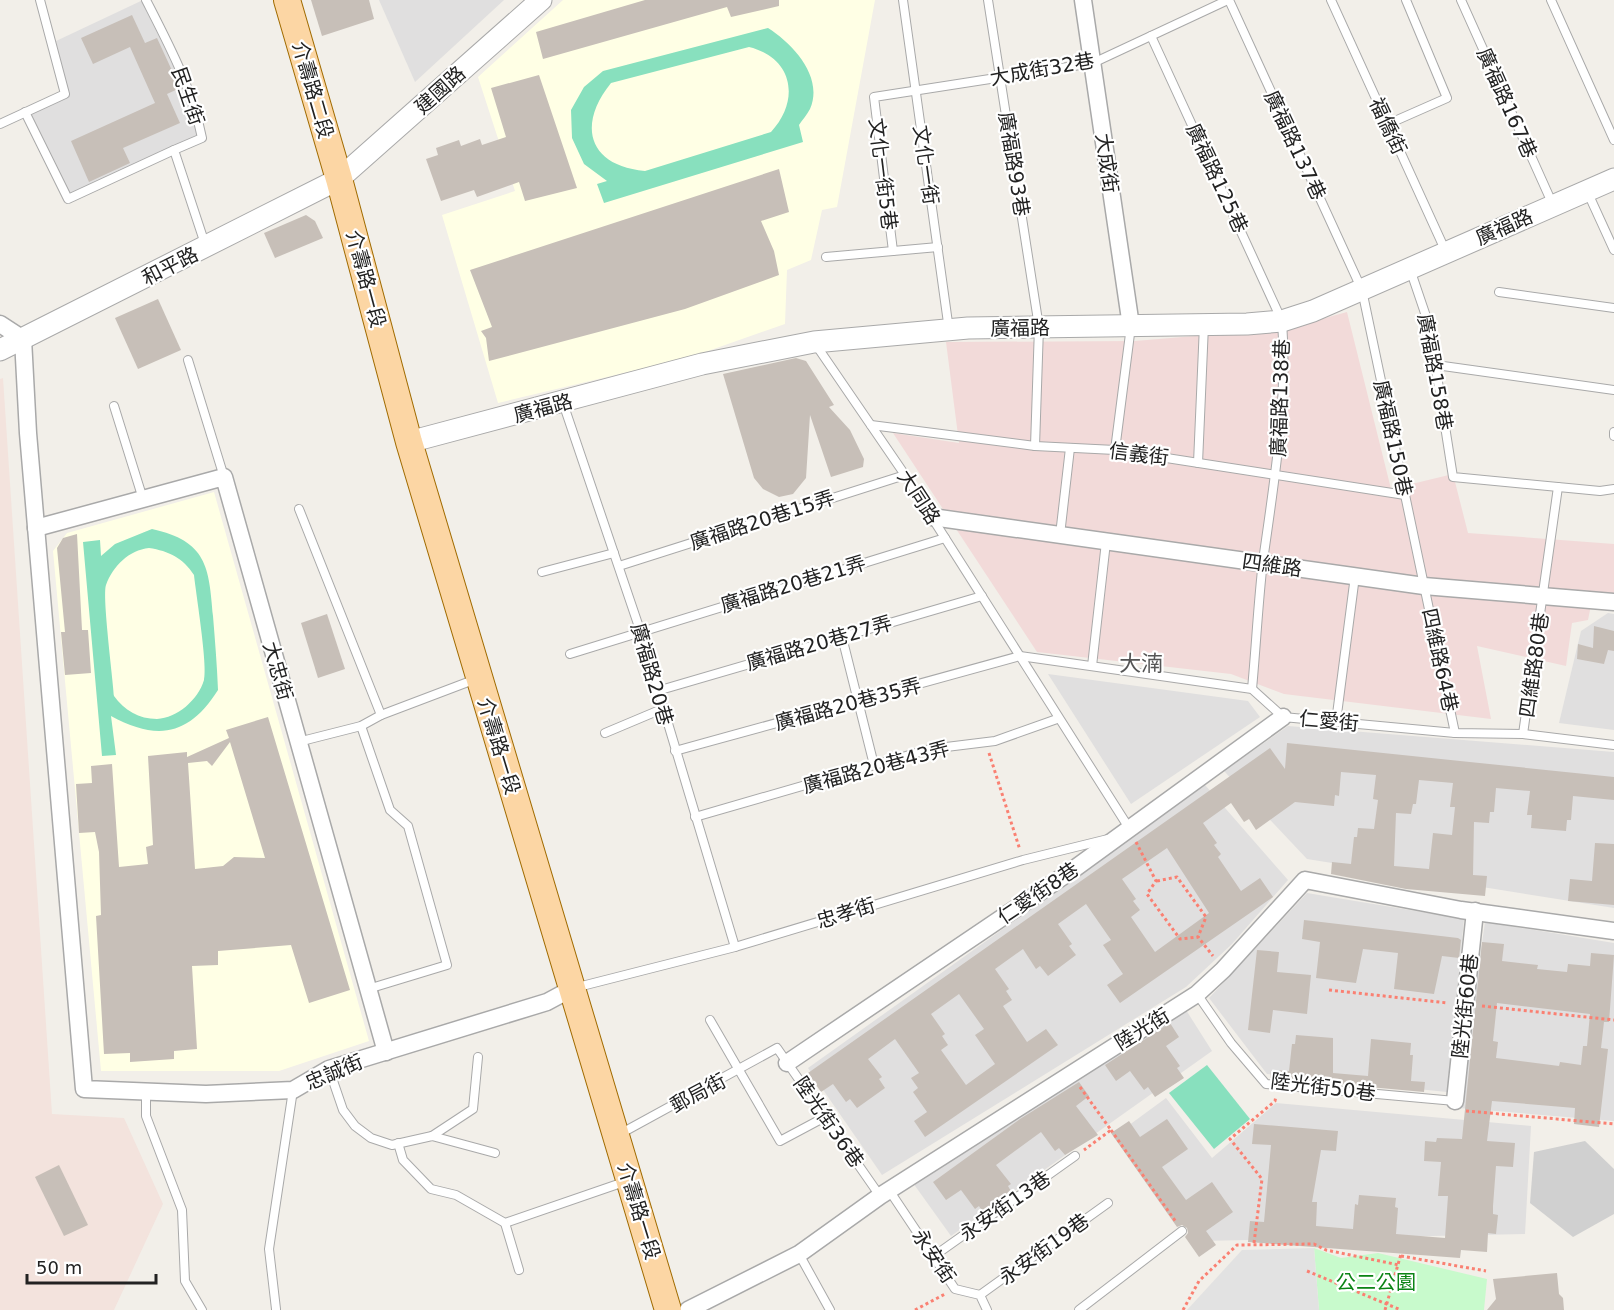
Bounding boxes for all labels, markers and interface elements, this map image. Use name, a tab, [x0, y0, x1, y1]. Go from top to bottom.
street label: 介壽路二段	[288, 39, 338, 141]
street label: 廣福路167巷	[1472, 44, 1542, 162]
street label: 大成街32巷	[988, 48, 1096, 90]
street label: 建國路	[410, 61, 470, 119]
street label: 民生街	[167, 64, 209, 128]
street label: 廣福路137巷	[1259, 86, 1331, 204]
street label: 福僑街	[1364, 94, 1412, 158]
street label: 廣福路93巷	[994, 110, 1034, 218]
street label: 文化一街5巷	[864, 117, 902, 231]
street label: 廣福路125巷	[1181, 119, 1253, 237]
street label: 文化一街	[909, 124, 943, 206]
street label: 大成街	[1091, 132, 1123, 194]
street label: 廣福路	[1472, 204, 1536, 250]
street label: 介壽路一段	[341, 228, 391, 330]
street label: 和平路	[138, 242, 202, 290]
street label: 廣福路158巷	[1413, 312, 1457, 432]
street label: 廣福路	[990, 315, 1050, 341]
street label: 廣福路138巷	[1266, 339, 1294, 457]
street label: 廣福路150巷	[1369, 378, 1417, 498]
street label: 廣福路	[511, 389, 575, 427]
street label: 信義街	[1108, 438, 1170, 470]
street label: 大同路	[893, 465, 945, 529]
street label: 廣福路20巷15弄	[687, 485, 837, 555]
street label: 四維路	[1241, 549, 1303, 581]
street label: 廣福路20巷21弄	[717, 550, 869, 618]
street label: 四維路64巷	[1417, 606, 1463, 714]
street label: 廣福路20巷27弄	[743, 611, 895, 675]
street label: 四維路80巷	[1515, 611, 1553, 719]
street label: 廣福路20巷	[626, 620, 678, 728]
street label: 大忠街	[258, 639, 298, 703]
district label: 大湳	[1119, 651, 1163, 676]
street label: 廣福路20巷35弄	[772, 673, 924, 735]
street label: 介壽路一段	[473, 695, 525, 797]
street label: 仁愛街	[1298, 706, 1360, 736]
street label: 廣福路20巷43弄	[800, 736, 952, 798]
street label: 仁愛街8巷	[993, 857, 1083, 929]
street label: 忠孝街	[814, 893, 878, 933]
street label: 陸光街60巷	[1448, 952, 1482, 1060]
street label: 陸光街	[1110, 1003, 1174, 1055]
street label: 忠誠街	[302, 1049, 366, 1095]
street label: 郵局街	[666, 1068, 730, 1118]
street label: 陸光街50巷	[1269, 1069, 1377, 1105]
street label: 陸光街36巷	[789, 1072, 869, 1172]
street label: 介壽路一段	[613, 1160, 665, 1262]
street label: 永安街13巷	[955, 1166, 1055, 1246]
street label: 永安街19巷	[994, 1208, 1094, 1290]
street label: 永安街	[907, 1224, 961, 1288]
scale bar	[27, 1247, 156, 1285]
text: 50 m	[36, 1257, 82, 1278]
park label: 公二公園	[1336, 1270, 1416, 1294]

